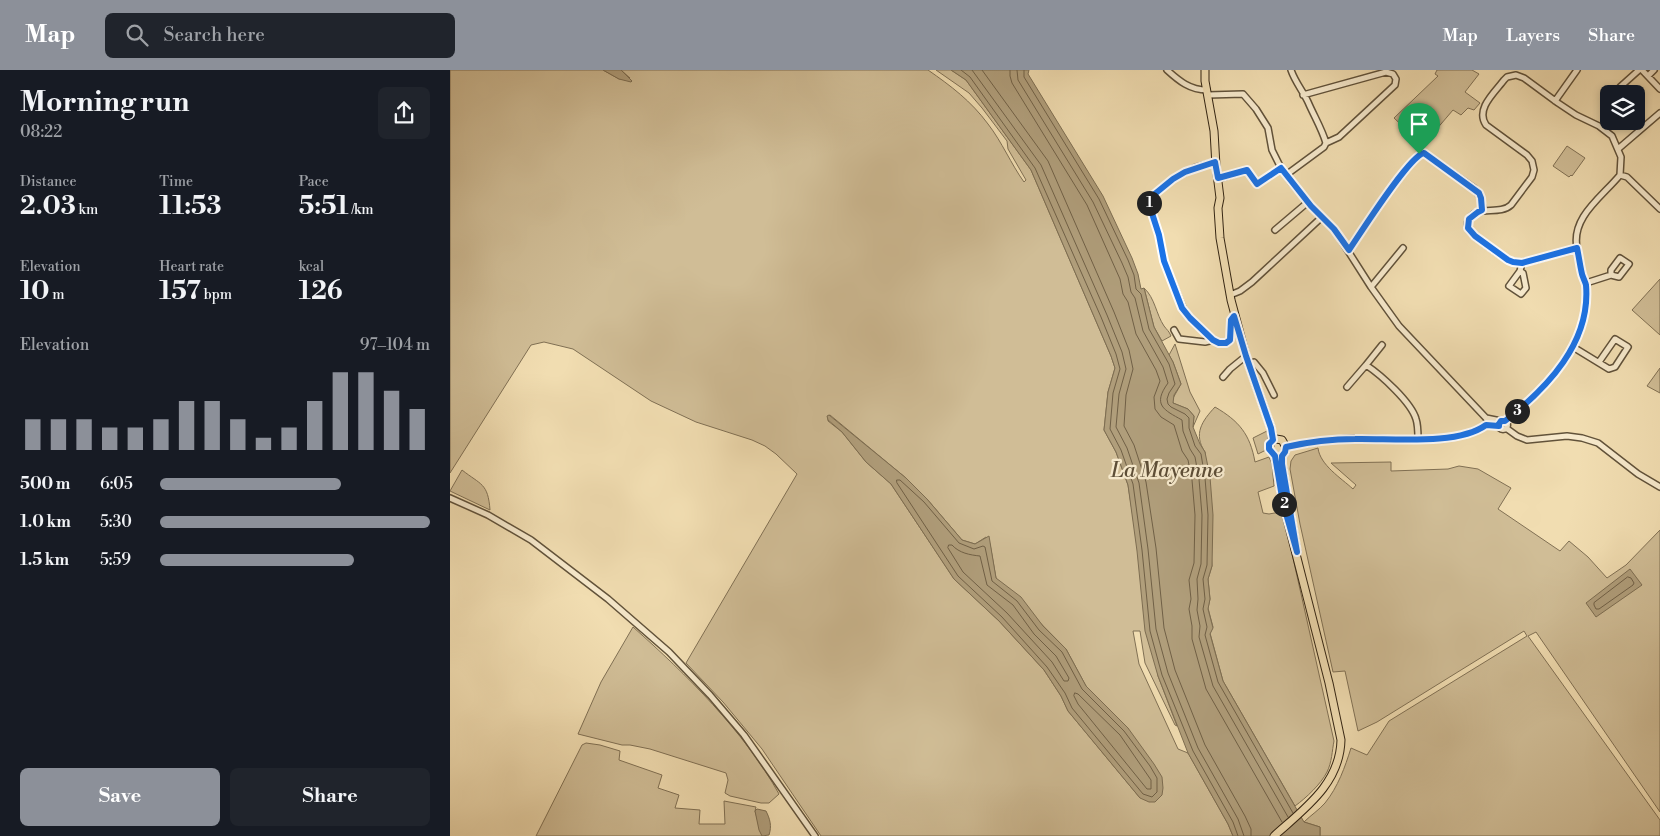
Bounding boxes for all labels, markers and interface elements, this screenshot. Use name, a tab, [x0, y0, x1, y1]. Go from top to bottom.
search box	[105, 13, 455, 58]
text: Map	[25, 20, 75, 50]
icon: search	[123, 21, 151, 49]
text: Search here	[163, 23, 265, 47]
text: Map	[1443, 24, 1478, 47]
text: Layers	[1506, 24, 1560, 47]
text: Share	[1588, 24, 1635, 47]
text: Morning run	[20, 85, 189, 120]
map controls	[1600, 85, 1645, 130]
button: layers	[1600, 85, 1645, 130]
button: share	[378, 87, 430, 139]
pin	[1398, 103, 1440, 154]
icon: arrive	[1405, 110, 1433, 138]
text: 08:22	[20, 122, 62, 142]
text: Distance	[20, 173, 77, 191]
text: Time	[159, 173, 193, 191]
text: Pace	[299, 173, 329, 191]
pin: 1	[1136, 190, 1162, 216]
text: 2.03	[20, 191, 76, 222]
text: 11:53	[159, 191, 222, 222]
text: 5:51	[299, 191, 349, 222]
text: 1	[1146, 194, 1153, 212]
text: km	[76, 201, 98, 219]
text: /km	[349, 201, 374, 219]
text: Elevation	[20, 258, 81, 276]
text: Heart rate	[159, 258, 224, 276]
text: kcal	[299, 258, 324, 276]
text: 10	[20, 276, 49, 307]
text: 157	[159, 276, 201, 307]
text: 126	[299, 276, 343, 307]
text: m	[49, 286, 65, 304]
text: bpm	[201, 286, 232, 304]
text: Elevation	[20, 335, 89, 355]
text: 97–104 m	[360, 335, 430, 355]
pin: 3	[1504, 398, 1530, 424]
text: 3	[1513, 402, 1522, 420]
water label: La Mayenne	[1110, 458, 1223, 484]
text: 500 m	[20, 474, 70, 494]
text: 6:05	[100, 474, 133, 494]
pin: 2	[1272, 492, 1296, 516]
text: 2	[1280, 495, 1289, 513]
text: 1.0 km	[20, 512, 71, 532]
text: 5:30	[100, 512, 132, 532]
text: 1.5 km	[20, 550, 69, 570]
text: 5:59	[100, 550, 131, 570]
button: Save	[20, 768, 220, 826]
button: Share	[230, 768, 430, 826]

